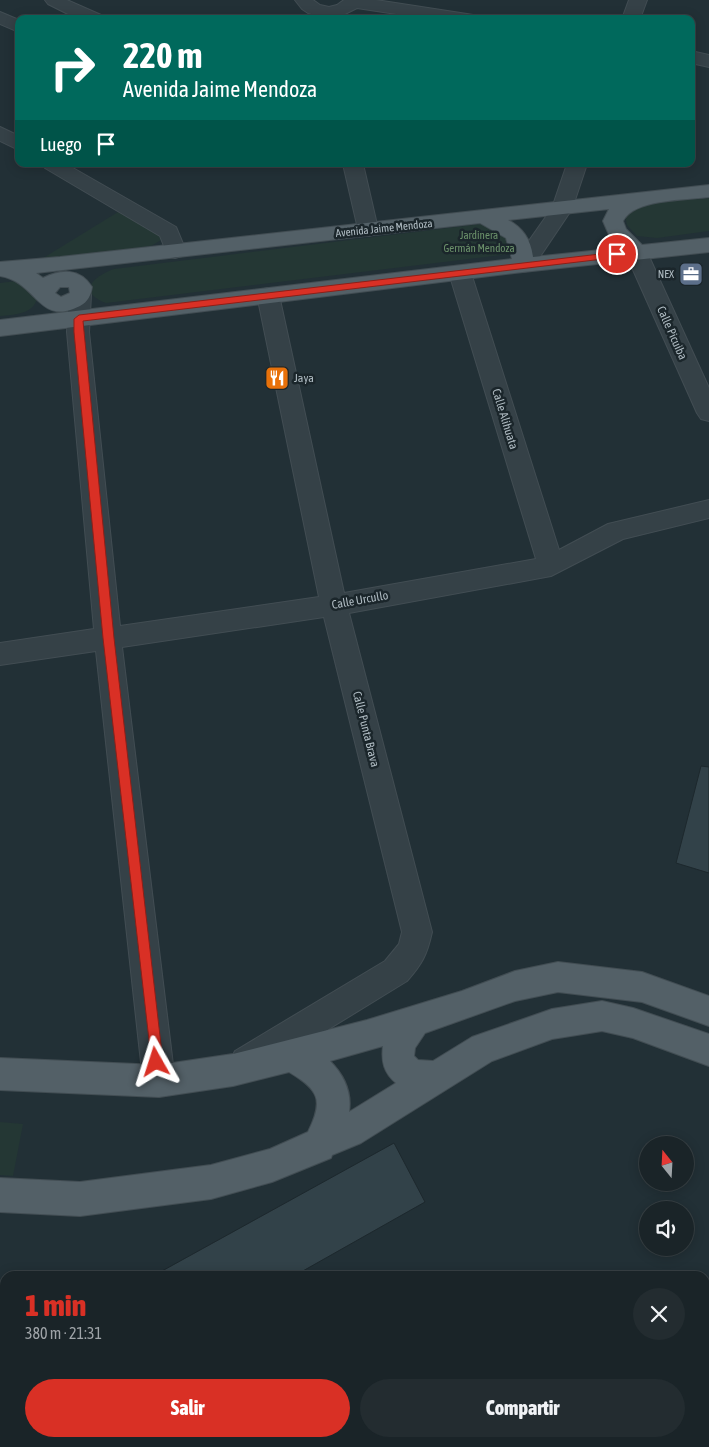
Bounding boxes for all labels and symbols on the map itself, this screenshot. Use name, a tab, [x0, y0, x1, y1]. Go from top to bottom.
street label: Avenida Jaime Mendoza	[335, 217, 433, 239]
park label: Jardinera Germán Mendoza	[444, 229, 515, 254]
pin	[596, 233, 638, 275]
office icon: NEX	[678, 261, 704, 287]
place label: NEX	[658, 268, 674, 280]
street label: Calle Picuiba	[654, 304, 690, 362]
restaurant icon: Jaya	[264, 365, 290, 391]
place label: Jaya	[294, 371, 314, 385]
street label: Calle Alihuata	[489, 387, 521, 451]
street label: Calle Urcullo	[331, 588, 390, 612]
street label: Calle Punta Brava	[350, 690, 382, 768]
position arrow	[129, 1035, 181, 1087]
north arrow	[639, 1136, 694, 1191]

